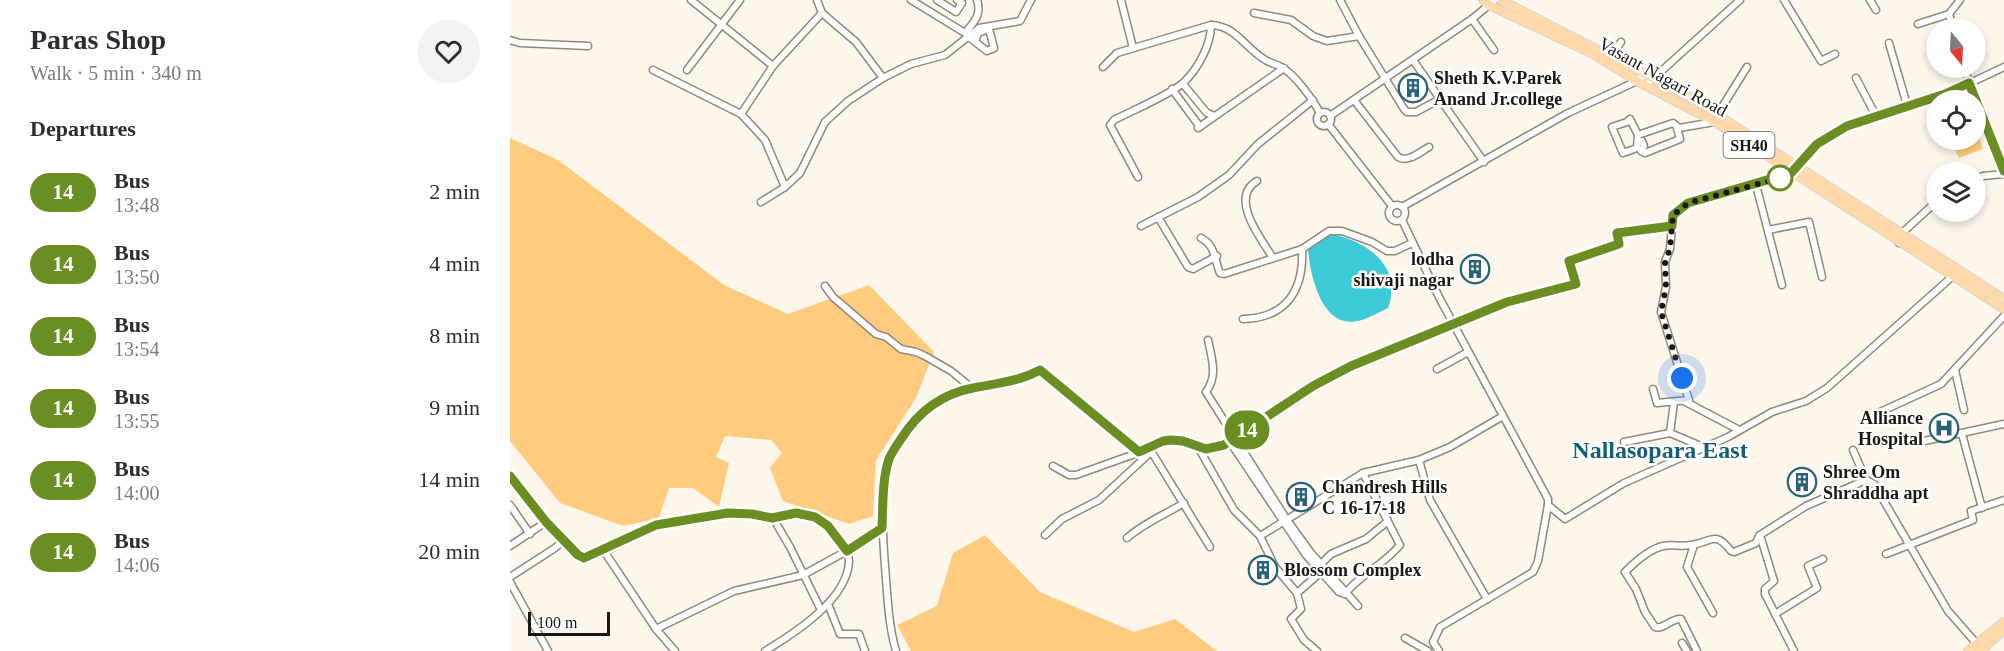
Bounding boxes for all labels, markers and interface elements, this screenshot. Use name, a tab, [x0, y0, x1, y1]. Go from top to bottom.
north arrow	[1926, 18, 1986, 78]
map controls	[1926, 18, 1986, 222]
button: heart	[417, 20, 480, 83]
text: Paras Shop	[30, 24, 166, 55]
street label: Vasant Nagari Road	[1595, 33, 1731, 121]
text: Walk · 5 min · 340 m	[30, 62, 202, 84]
place label: Sheth K.V.Parek Anand Jr.college	[1434, 68, 1562, 109]
building icon: Sheth K.V.Parek Anand Jr.college	[1397, 72, 1429, 104]
button: locate	[1926, 90, 1986, 150]
text: Departures	[30, 116, 136, 141]
road number: SH40	[1724, 132, 1774, 158]
button: layers	[1926, 162, 1986, 222]
unlabelled marker	[1767, 165, 1793, 191]
text: Bus	[114, 168, 149, 193]
text: 2 min	[429, 179, 480, 204]
text: 14	[53, 180, 74, 204]
text: 13:48	[114, 194, 160, 216]
text: Bus	[114, 240, 149, 265]
place label: lodha shivaji nagar	[1353, 249, 1454, 290]
text: 4 min	[429, 251, 480, 276]
text: 14	[53, 252, 74, 276]
building icon: lodha shivaji nagar	[1459, 253, 1491, 285]
text: 13:50	[114, 266, 160, 288]
text: Bus	[114, 312, 149, 337]
text: 8 min	[429, 323, 480, 348]
text: 14	[53, 324, 74, 348]
text: 13:54	[114, 338, 160, 360]
your location	[1667, 363, 1697, 393]
text: Bus	[114, 384, 149, 409]
text: 9 min	[429, 395, 480, 420]
text: 14	[53, 396, 74, 420]
place label: Alliance Hospital	[1858, 408, 1923, 449]
text: 13:55	[114, 410, 160, 432]
line badge: 14	[1220, 410, 1274, 450]
hospital icon: Alliance Hospital	[1928, 412, 1960, 444]
text: 14	[1237, 418, 1258, 442]
district label: Nallasopara East	[1572, 437, 1748, 463]
text: Bus	[114, 456, 149, 481]
place label: Shree Om Shraddha apt	[1823, 462, 1929, 503]
building icon: Shree Om Shraddha apt	[1786, 466, 1818, 498]
text: 14 min	[418, 467, 480, 492]
text: 14	[53, 468, 74, 492]
place label: Chandresh Hills C 16-17-18	[1322, 477, 1447, 518]
building icon: Chandresh Hills C 16-17-18	[1285, 481, 1317, 513]
text: 14:00	[114, 482, 160, 504]
text: Bus	[114, 528, 149, 553]
text: 20 min	[418, 539, 480, 564]
text: 14	[53, 540, 74, 564]
text: 14:06	[114, 554, 160, 576]
building icon: Blossom Complex	[1247, 554, 1279, 586]
place label: Blossom Complex	[1284, 560, 1422, 580]
scale bar	[528, 609, 610, 636]
text: 100 m	[537, 614, 577, 631]

